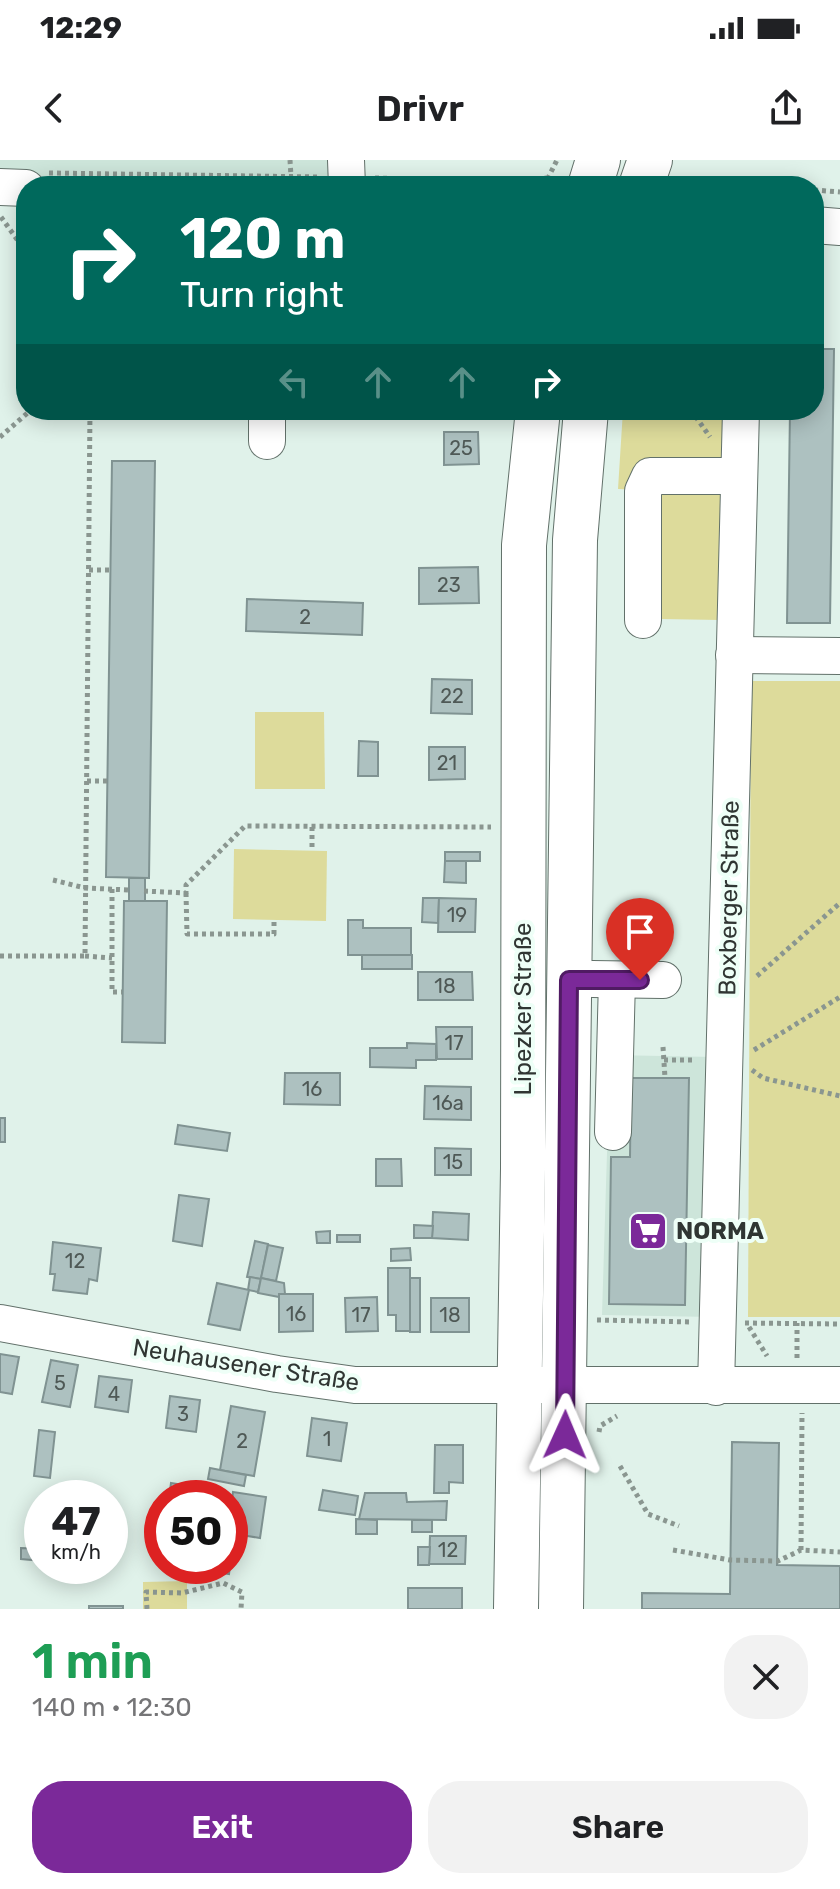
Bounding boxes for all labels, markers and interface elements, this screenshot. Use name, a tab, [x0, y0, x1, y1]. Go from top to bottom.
text: 12:29	[40, 10, 122, 46]
icon: back	[32, 86, 76, 130]
icon: share	[764, 86, 808, 130]
text: Drivr	[376, 87, 464, 130]
text: 120 m	[180, 206, 346, 272]
icon: right	[48, 208, 152, 312]
text: Turn right	[180, 273, 344, 316]
icon: left	[272, 360, 316, 404]
icon: ahead	[356, 360, 400, 404]
icon: ahead	[440, 360, 484, 404]
icon: right	[524, 360, 568, 404]
house number: 25	[449, 436, 473, 460]
house number: 23	[437, 573, 461, 597]
house number: 2	[299, 605, 311, 629]
house number: 22	[440, 684, 464, 708]
house number: 21	[437, 751, 457, 775]
street label: Boxberger Straße	[713, 800, 745, 996]
pin	[606, 898, 674, 980]
house number: 19	[447, 903, 467, 927]
icon: arrive	[618, 910, 662, 954]
street label: Lipezker Straße	[509, 922, 537, 1096]
house number: 18	[434, 974, 456, 998]
house number: 17	[445, 1031, 463, 1055]
house number: 16	[302, 1077, 322, 1101]
house number: 16a	[432, 1091, 464, 1115]
house number: 15	[443, 1150, 463, 1174]
supermarket icon: NORMA	[627, 1210, 669, 1252]
place label: NORMA	[676, 1217, 764, 1245]
house number: 12	[65, 1249, 85, 1273]
house number: 16	[286, 1302, 306, 1326]
house number: 17	[352, 1303, 370, 1327]
house number: 18	[439, 1303, 461, 1327]
street label: Neuhausener Straße	[131, 1333, 361, 1397]
house number: 5	[54, 1371, 66, 1395]
house number: 4	[108, 1382, 120, 1406]
position arrow	[523, 1393, 607, 1477]
house number: 3	[177, 1402, 189, 1426]
house number: 1	[323, 1427, 331, 1451]
house number: 2	[236, 1429, 248, 1453]
speed limit sign: 50	[144, 1480, 248, 1584]
text: 47	[51, 1498, 101, 1545]
house number: 12	[438, 1538, 458, 1562]
text: km/h	[51, 1540, 101, 1564]
text: 1 min	[32, 1633, 153, 1690]
button: close	[724, 1635, 808, 1719]
text: 140 m · 12:30	[32, 1692, 192, 1723]
button: Exit	[32, 1781, 412, 1873]
button: Share	[428, 1781, 808, 1873]

